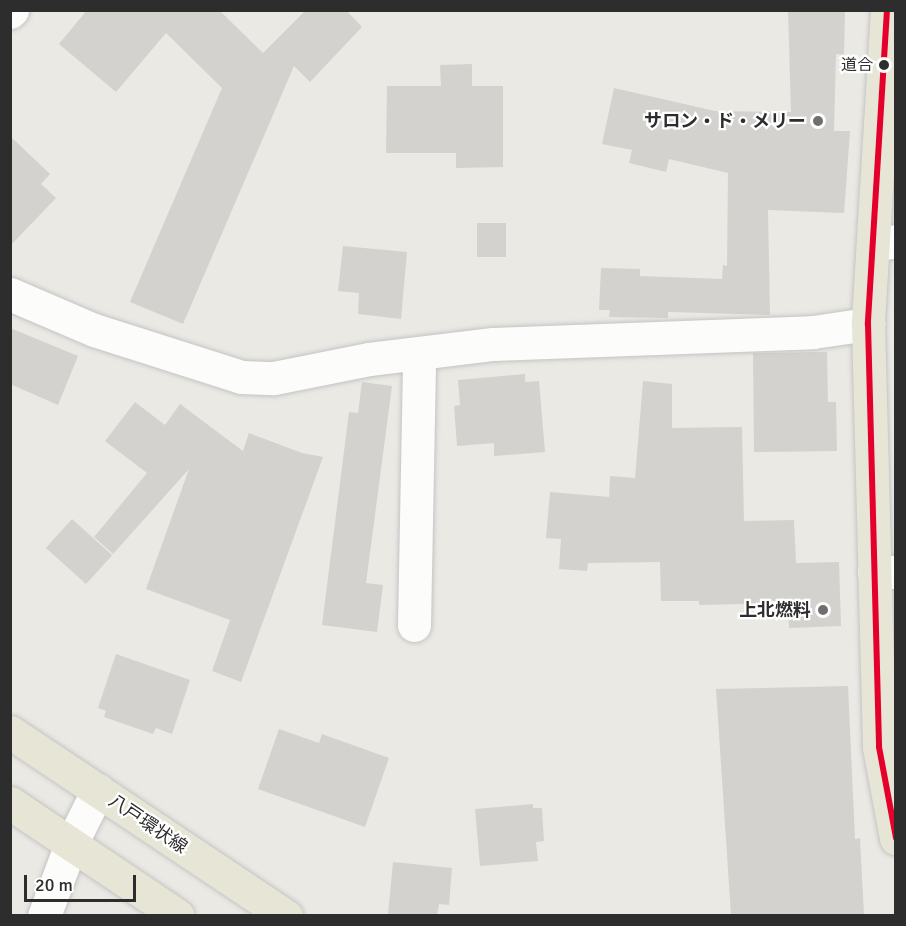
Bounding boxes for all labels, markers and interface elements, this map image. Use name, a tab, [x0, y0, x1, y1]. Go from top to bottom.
place label: 道合	[841, 55, 873, 75]
marker: 道合	[878, 59, 890, 71]
place label: サロン・ド・メリー	[644, 110, 806, 132]
marker: サロン・ド・メリー	[811, 114, 825, 128]
place label: 上北燃料	[739, 599, 811, 621]
marker: 上北燃料	[816, 603, 830, 617]
street label: 八戸環状線	[105, 790, 191, 858]
scale bar	[27, 863, 140, 901]
text: 20 m	[35, 874, 73, 896]

